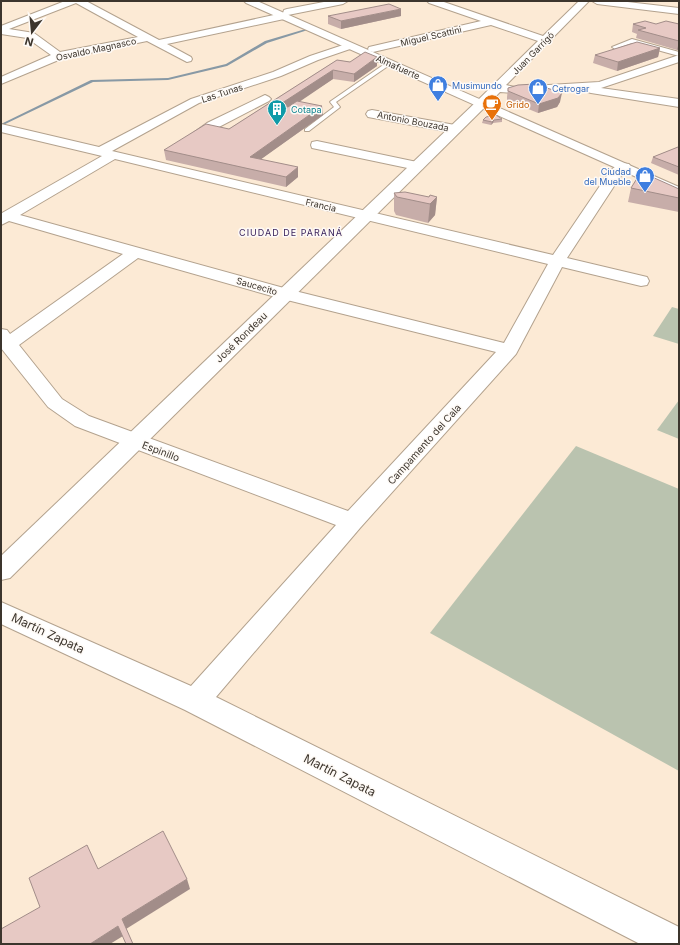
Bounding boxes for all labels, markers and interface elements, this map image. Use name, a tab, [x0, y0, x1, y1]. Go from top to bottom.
north arrow	[12, 12, 52, 52]
street label: Miguel Scattini	[399, 24, 463, 48]
street label: Juan Garrigó	[510, 29, 556, 77]
text: N	[23, 34, 35, 49]
street label: Osvaldo Magnasco	[55, 35, 137, 63]
street label: Almafuerte	[374, 52, 422, 82]
shop icon: Musimundo	[427, 74, 449, 102]
shop icon: Cetrogar	[527, 77, 549, 105]
place label: Musimundo	[452, 80, 502, 91]
street label: Las Tunas	[200, 81, 244, 105]
place label: Cetrogar	[552, 83, 590, 94]
cafe icon: Grido	[481, 93, 503, 121]
building icon: Cotapa	[266, 98, 288, 126]
place label: Grido	[506, 99, 529, 110]
place label: Cotapa	[291, 104, 322, 115]
street label: Antonio Bouzada	[376, 109, 450, 133]
shop icon: Ciudad del Mueble	[634, 165, 656, 193]
place label: Ciudad del Mueble	[584, 166, 631, 187]
street label: Francia	[305, 196, 337, 214]
district label: CIUDAD DE PARANÁ	[239, 227, 343, 238]
street label: Saucecito	[235, 275, 279, 297]
street label: José Rondeau	[213, 309, 269, 365]
street label: Campamento del Cala	[385, 401, 463, 487]
street label: Espinillo	[141, 438, 181, 464]
street label: Martín Zapata	[9, 610, 87, 656]
street label: Martín Zapata	[301, 750, 379, 800]

